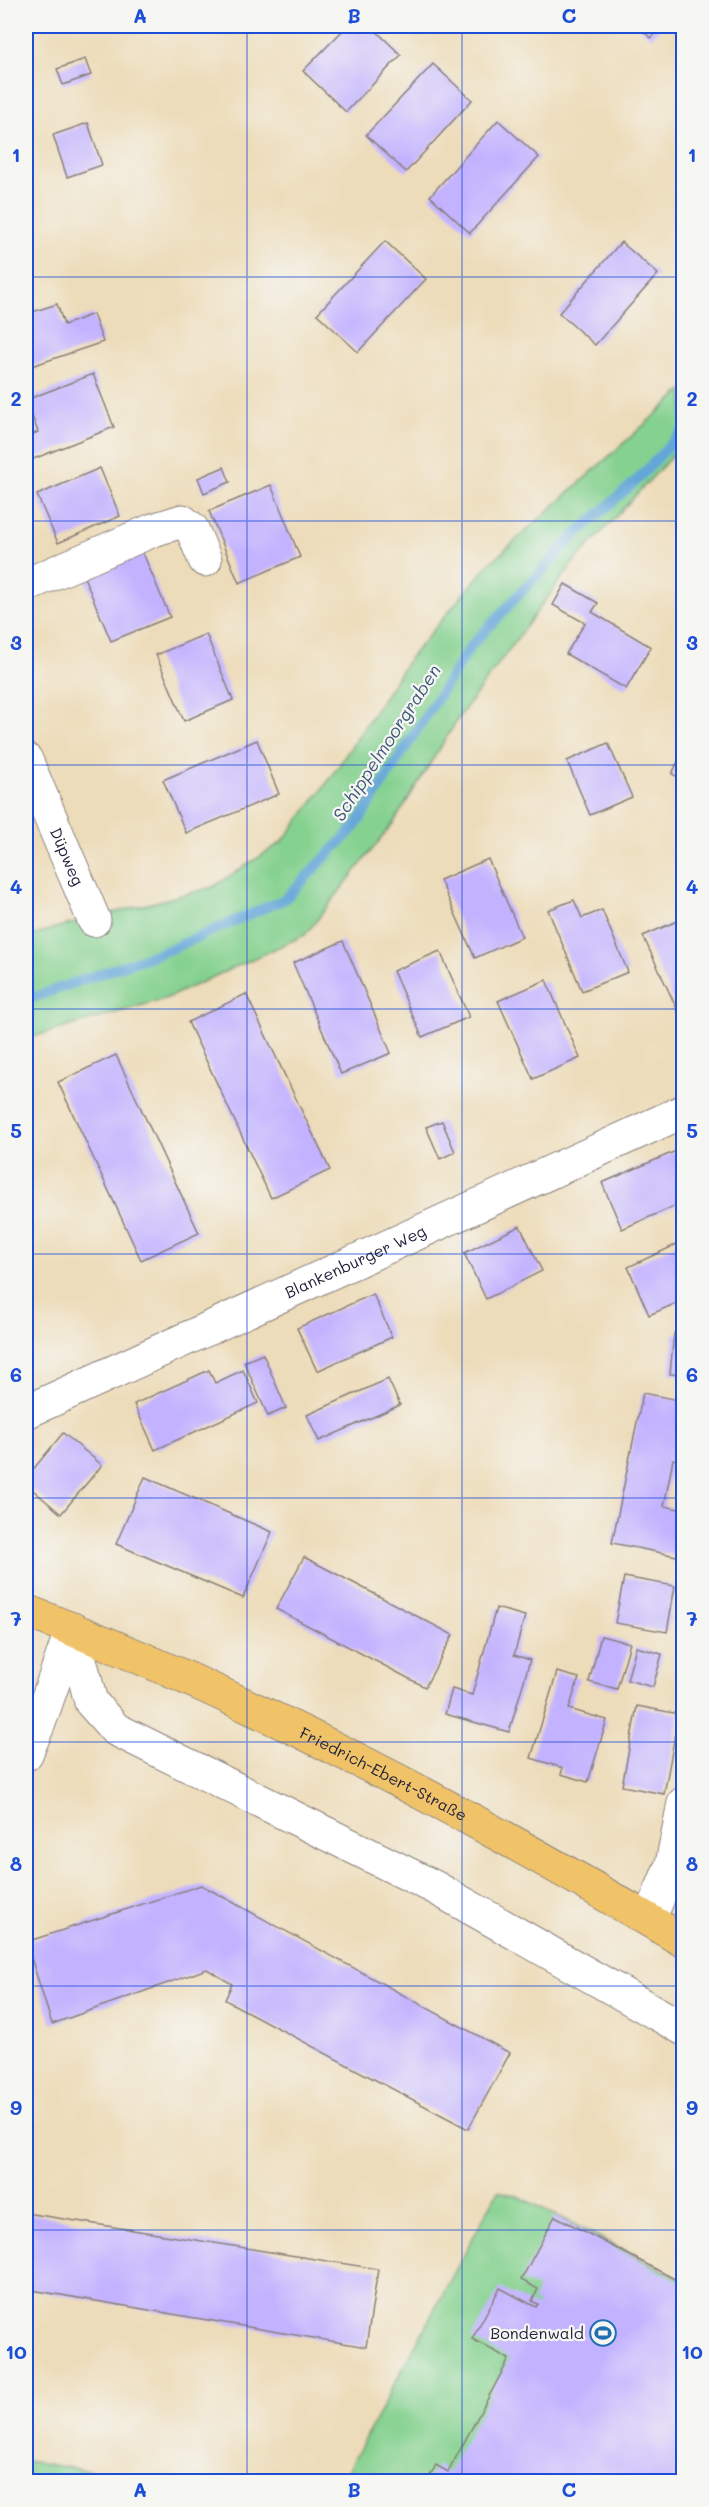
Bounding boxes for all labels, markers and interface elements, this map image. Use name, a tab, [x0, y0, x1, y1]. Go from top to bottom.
text: A	[133, 2, 147, 28]
text: B	[347, 2, 361, 28]
text: C	[562, 2, 577, 28]
text: 1	[12, 141, 20, 167]
text: 1	[688, 141, 696, 167]
text: 2	[10, 385, 22, 411]
text: 2	[686, 385, 698, 411]
text: 3	[10, 629, 22, 655]
text: 3	[686, 629, 698, 655]
water label: Schippelmoorgraben	[326, 659, 446, 825]
street label: Düpweg	[46, 824, 89, 889]
text: 4	[10, 873, 23, 899]
text: 4	[686, 873, 699, 899]
text: 5	[10, 1117, 22, 1143]
text: 5	[686, 1117, 698, 1143]
street label: Blankenburger Weg	[281, 1220, 429, 1302]
text: 6	[10, 1361, 22, 1387]
text: 6	[686, 1361, 698, 1387]
text: 7	[10, 1605, 22, 1631]
text: 7	[686, 1605, 698, 1631]
street label: Friedrich-Ebert-Straße	[297, 1722, 471, 1825]
text: 8	[10, 1850, 22, 1876]
text: 8	[686, 1850, 698, 1876]
text: 9	[10, 2094, 22, 2120]
text: 9	[686, 2094, 698, 2120]
sports icon: Bondenwald	[588, 2318, 618, 2348]
place label: Bondenwald	[490, 2322, 584, 2343]
text: 10	[5, 2338, 27, 2364]
text: 10	[681, 2338, 703, 2364]
text: A	[133, 2476, 147, 2502]
text: B	[347, 2476, 361, 2502]
text: C	[562, 2476, 577, 2502]

